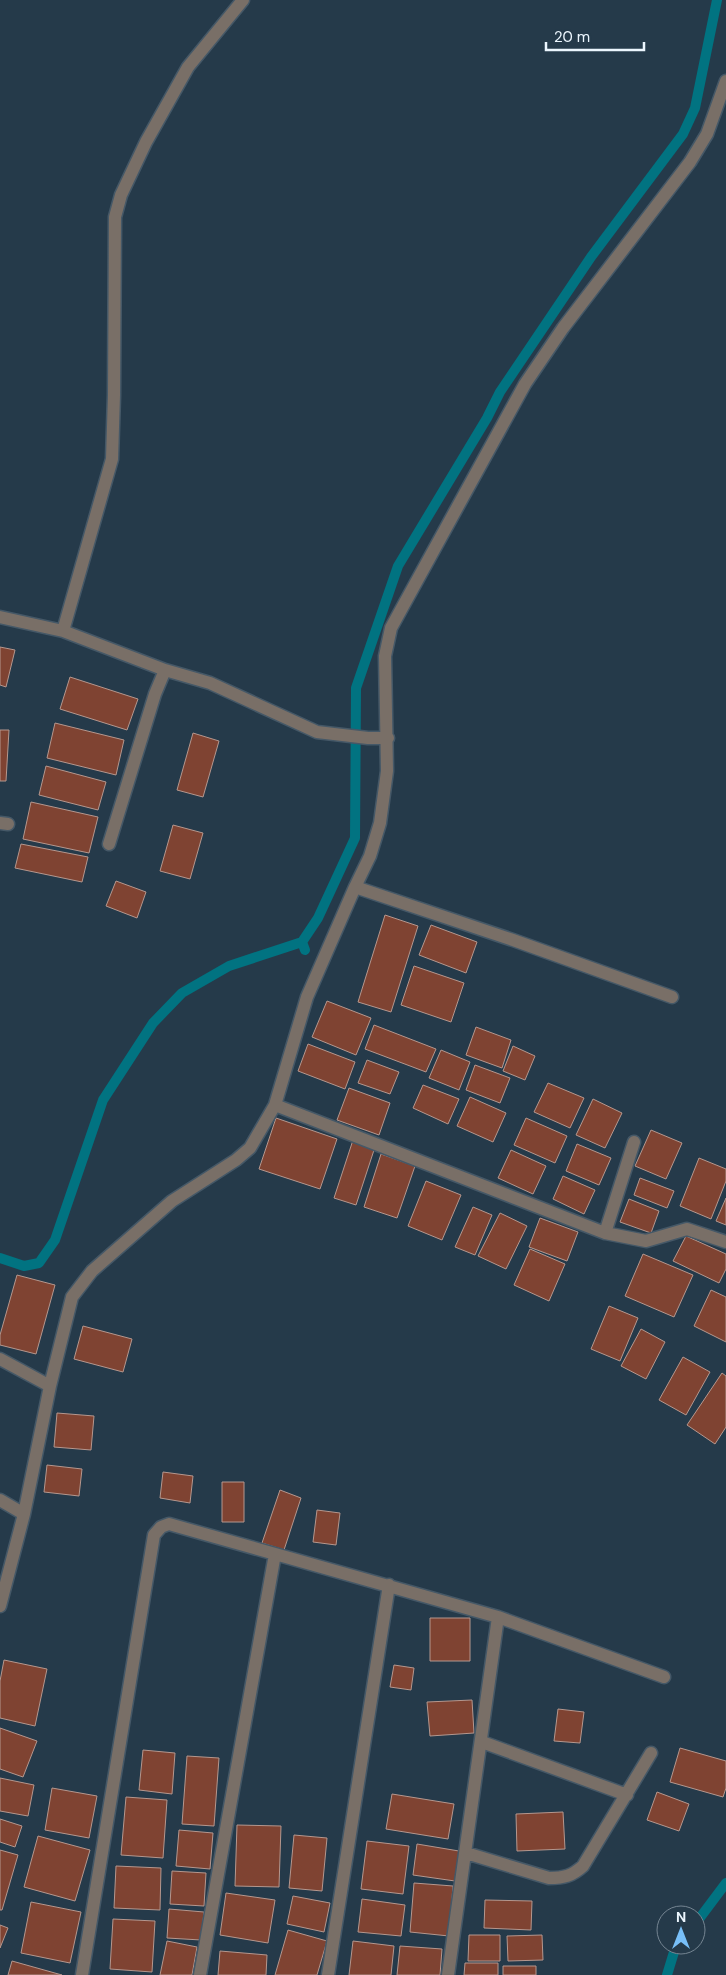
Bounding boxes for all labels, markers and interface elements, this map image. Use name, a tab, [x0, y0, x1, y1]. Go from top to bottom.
scale bar	[546, 20, 644, 52]
text: 20 m	[554, 27, 590, 47]
north arrow	[656, 1905, 706, 1955]
text: N	[676, 1908, 686, 1926]

